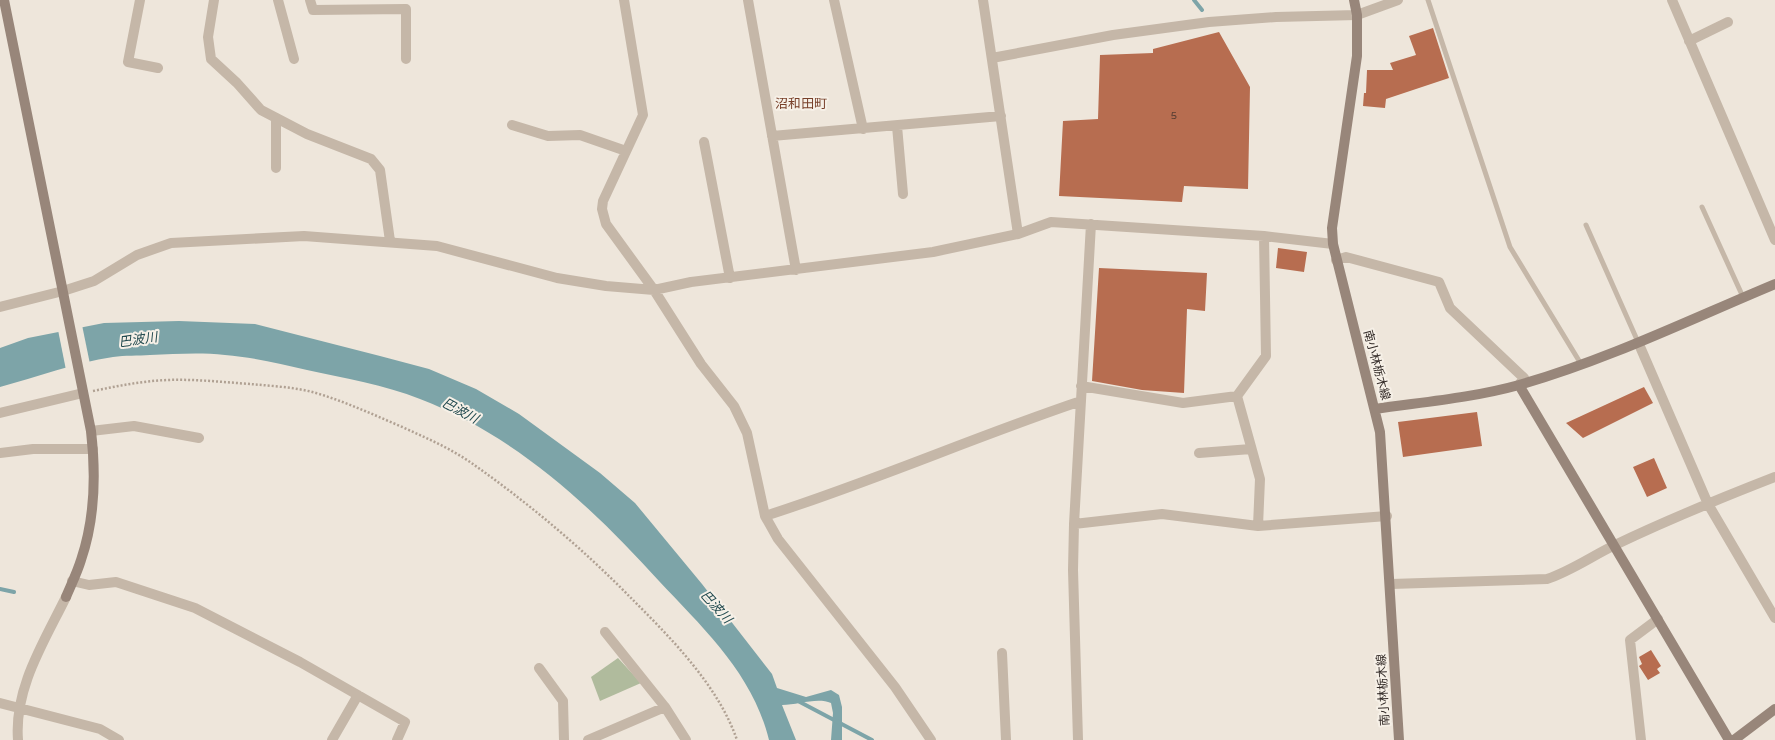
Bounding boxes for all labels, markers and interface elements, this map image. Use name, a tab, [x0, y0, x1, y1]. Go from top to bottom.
district label: 沼和田町	[775, 96, 827, 112]
house number: 5	[1171, 110, 1177, 122]
street label: 南小林栃木線	[1361, 328, 1393, 402]
water label: 巴波川	[118, 329, 160, 351]
water label: 巴波川	[439, 395, 483, 428]
water label: 巴波川	[697, 587, 736, 628]
street label: 南小林栃木線	[1374, 654, 1392, 726]

